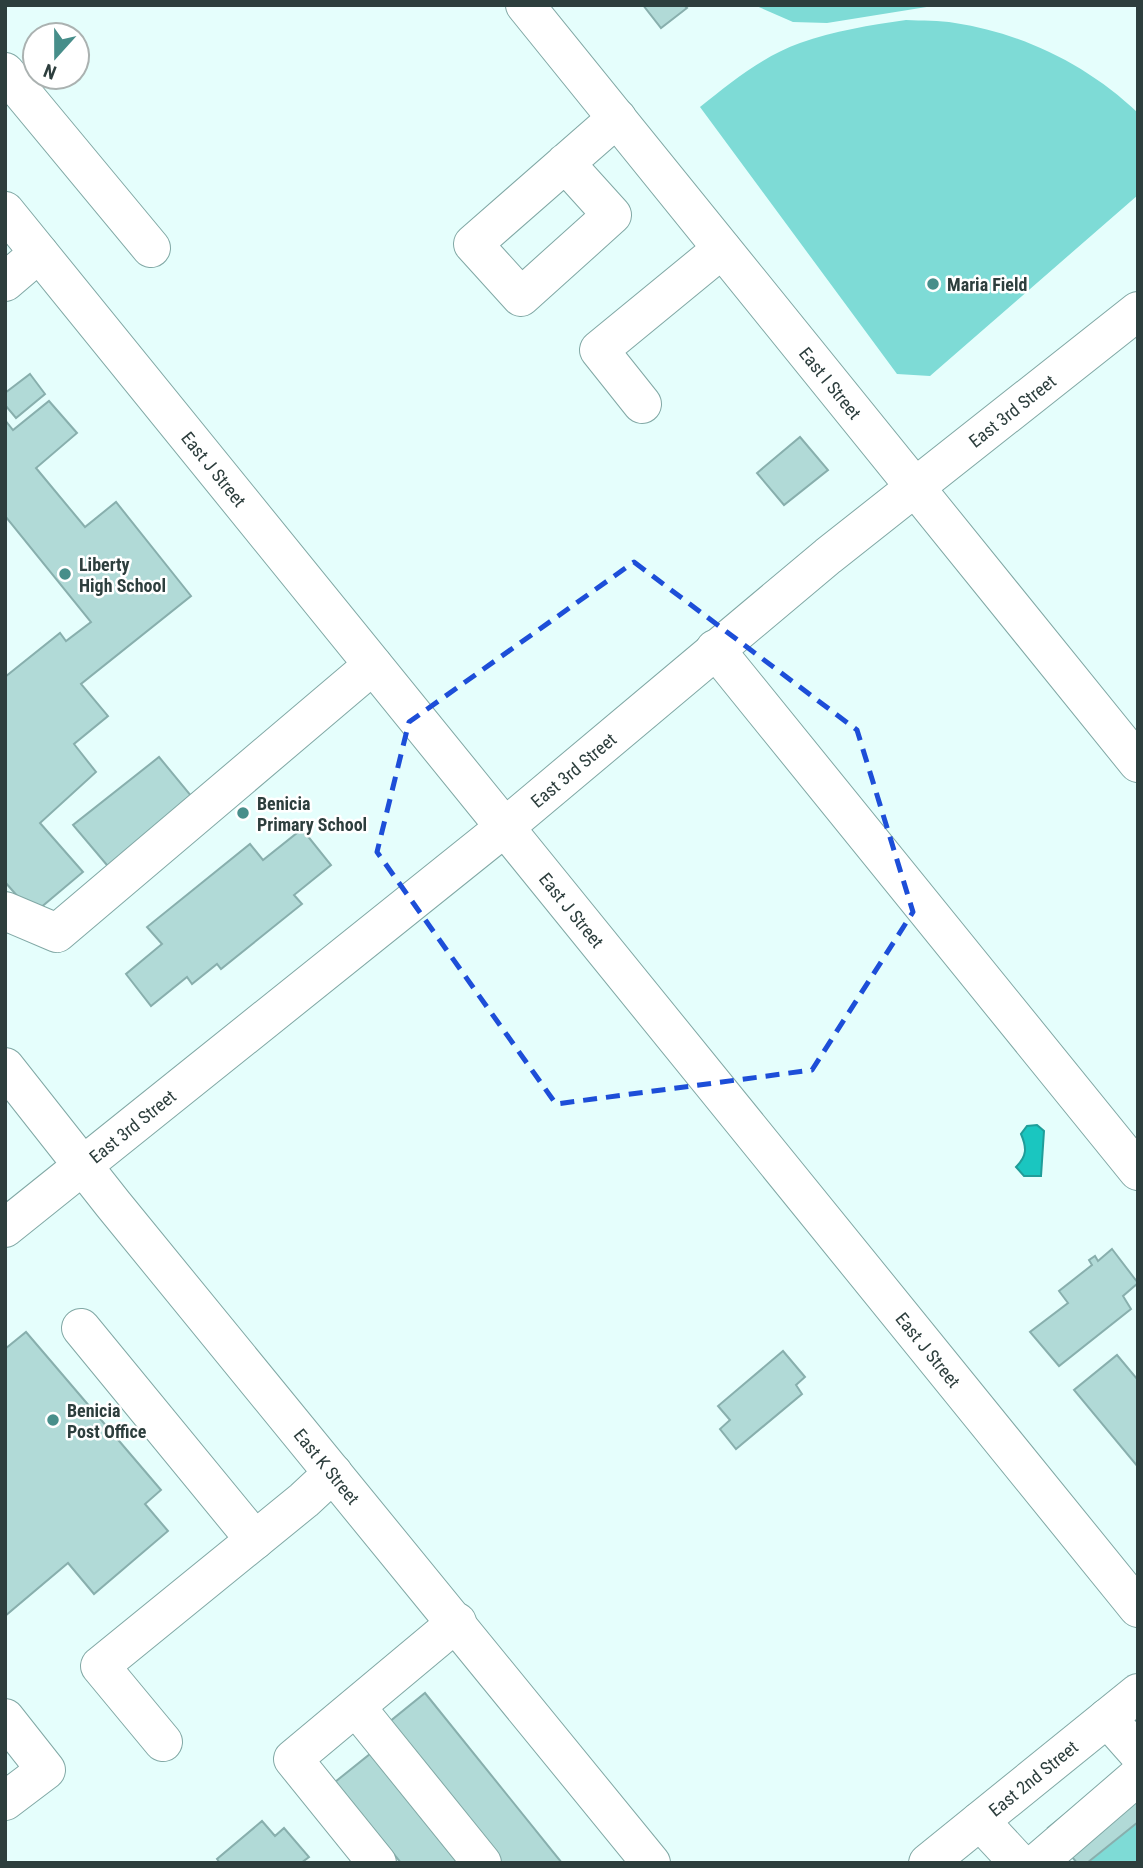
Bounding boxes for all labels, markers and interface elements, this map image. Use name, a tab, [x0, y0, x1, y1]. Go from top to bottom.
north arrow	[21, 21, 91, 91]
text: N	[41, 59, 60, 84]
place label: Maria Field	[947, 274, 1027, 295]
marker: Maria Field	[925, 276, 941, 292]
street label: East I Street	[795, 343, 866, 423]
street label: East 3rd Street	[964, 370, 1060, 451]
street label: East J Street	[178, 427, 251, 511]
place label: Liberty High School	[79, 554, 166, 596]
marker: Liberty High School	[57, 566, 73, 582]
street label: East 3rd Street	[526, 728, 620, 811]
place label: Benicia Primary School	[257, 793, 367, 835]
marker: Benicia Primary School	[235, 805, 251, 821]
street label: East J Street	[535, 868, 609, 952]
street label: East 3rd Street	[85, 1085, 180, 1167]
street label: East J Street	[892, 1308, 965, 1391]
place label: Benicia Post Office	[67, 1400, 147, 1442]
marker: Benicia Post Office	[45, 1412, 61, 1428]
street label: East K Street	[290, 1424, 364, 1508]
street label: East 2nd Street	[984, 1736, 1082, 1820]

